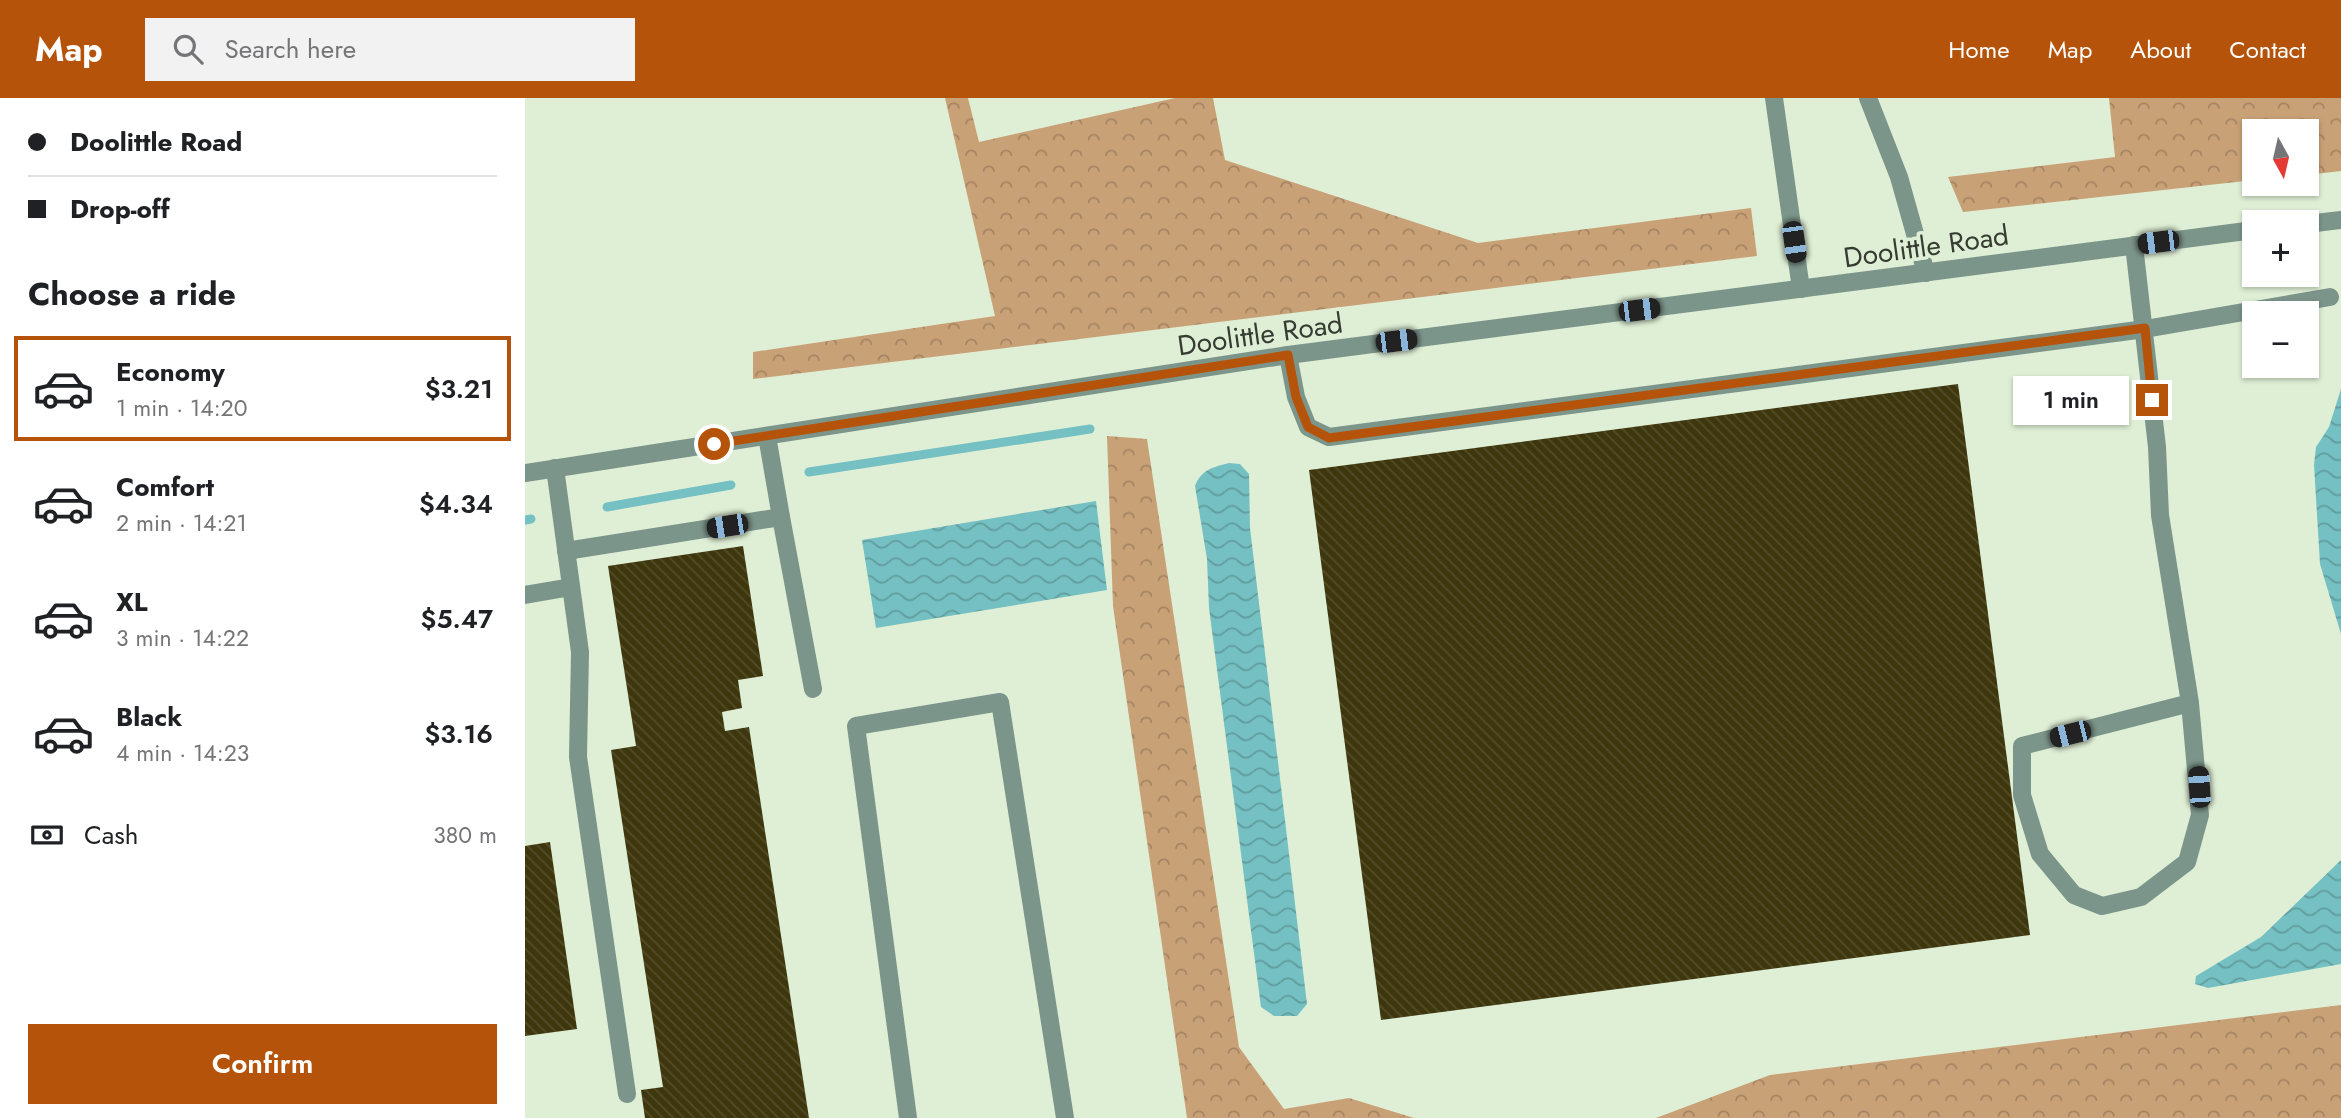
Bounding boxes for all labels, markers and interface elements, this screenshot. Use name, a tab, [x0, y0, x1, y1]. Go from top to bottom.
search box	[145, 18, 635, 81]
text: Map	[35, 26, 103, 73]
icon: search	[169, 30, 207, 68]
text: Search here	[225, 30, 356, 68]
text: Home	[1948, 32, 2010, 67]
text: Map	[2048, 32, 2092, 67]
text: About	[2130, 32, 2191, 67]
text: Contact	[2229, 32, 2306, 67]
north arrow	[2242, 119, 2319, 196]
map controls	[2242, 119, 2319, 378]
text: Doolittle Road	[70, 123, 242, 161]
text: Drop-off	[70, 190, 170, 228]
button: +	[2242, 210, 2319, 287]
street label: Doolittle Road	[1841, 215, 2011, 278]
car	[1781, 220, 1808, 264]
car	[2136, 229, 2181, 255]
text: Choose a ride	[28, 271, 236, 317]
car	[1617, 297, 1662, 323]
button: −	[2242, 301, 2319, 378]
street label: Doolittle Road	[1175, 303, 1345, 366]
car	[1374, 328, 1419, 354]
text: Economy	[116, 353, 225, 391]
icon: car	[32, 357, 95, 420]
text: $3.21	[425, 370, 493, 408]
callout: 1 min	[2012, 376, 2127, 424]
text: 1 min	[2043, 383, 2099, 417]
route end	[2136, 384, 2168, 416]
text: 1 min · 14:20	[116, 391, 248, 425]
route start	[698, 428, 730, 460]
text: Comfort	[116, 468, 214, 506]
icon: car	[32, 472, 95, 535]
text: $4.34	[419, 485, 493, 523]
text: 2 min · 14:21	[116, 506, 247, 540]
car	[705, 512, 750, 540]
text: XL	[116, 583, 148, 621]
icon: car	[32, 587, 95, 650]
text: $5.47	[421, 600, 493, 638]
text: 3 min · 14:22	[116, 621, 249, 655]
text: Black	[116, 698, 182, 736]
icon: car	[32, 702, 95, 765]
text: $3.16	[424, 715, 493, 753]
car	[2048, 719, 2093, 749]
text: 4 min · 14:23	[116, 736, 249, 770]
car	[2188, 765, 2211, 809]
icon: cash	[28, 816, 66, 854]
text: Cash	[84, 816, 138, 854]
text: 380 m	[433, 818, 497, 852]
button: Confirm	[28, 1024, 497, 1104]

